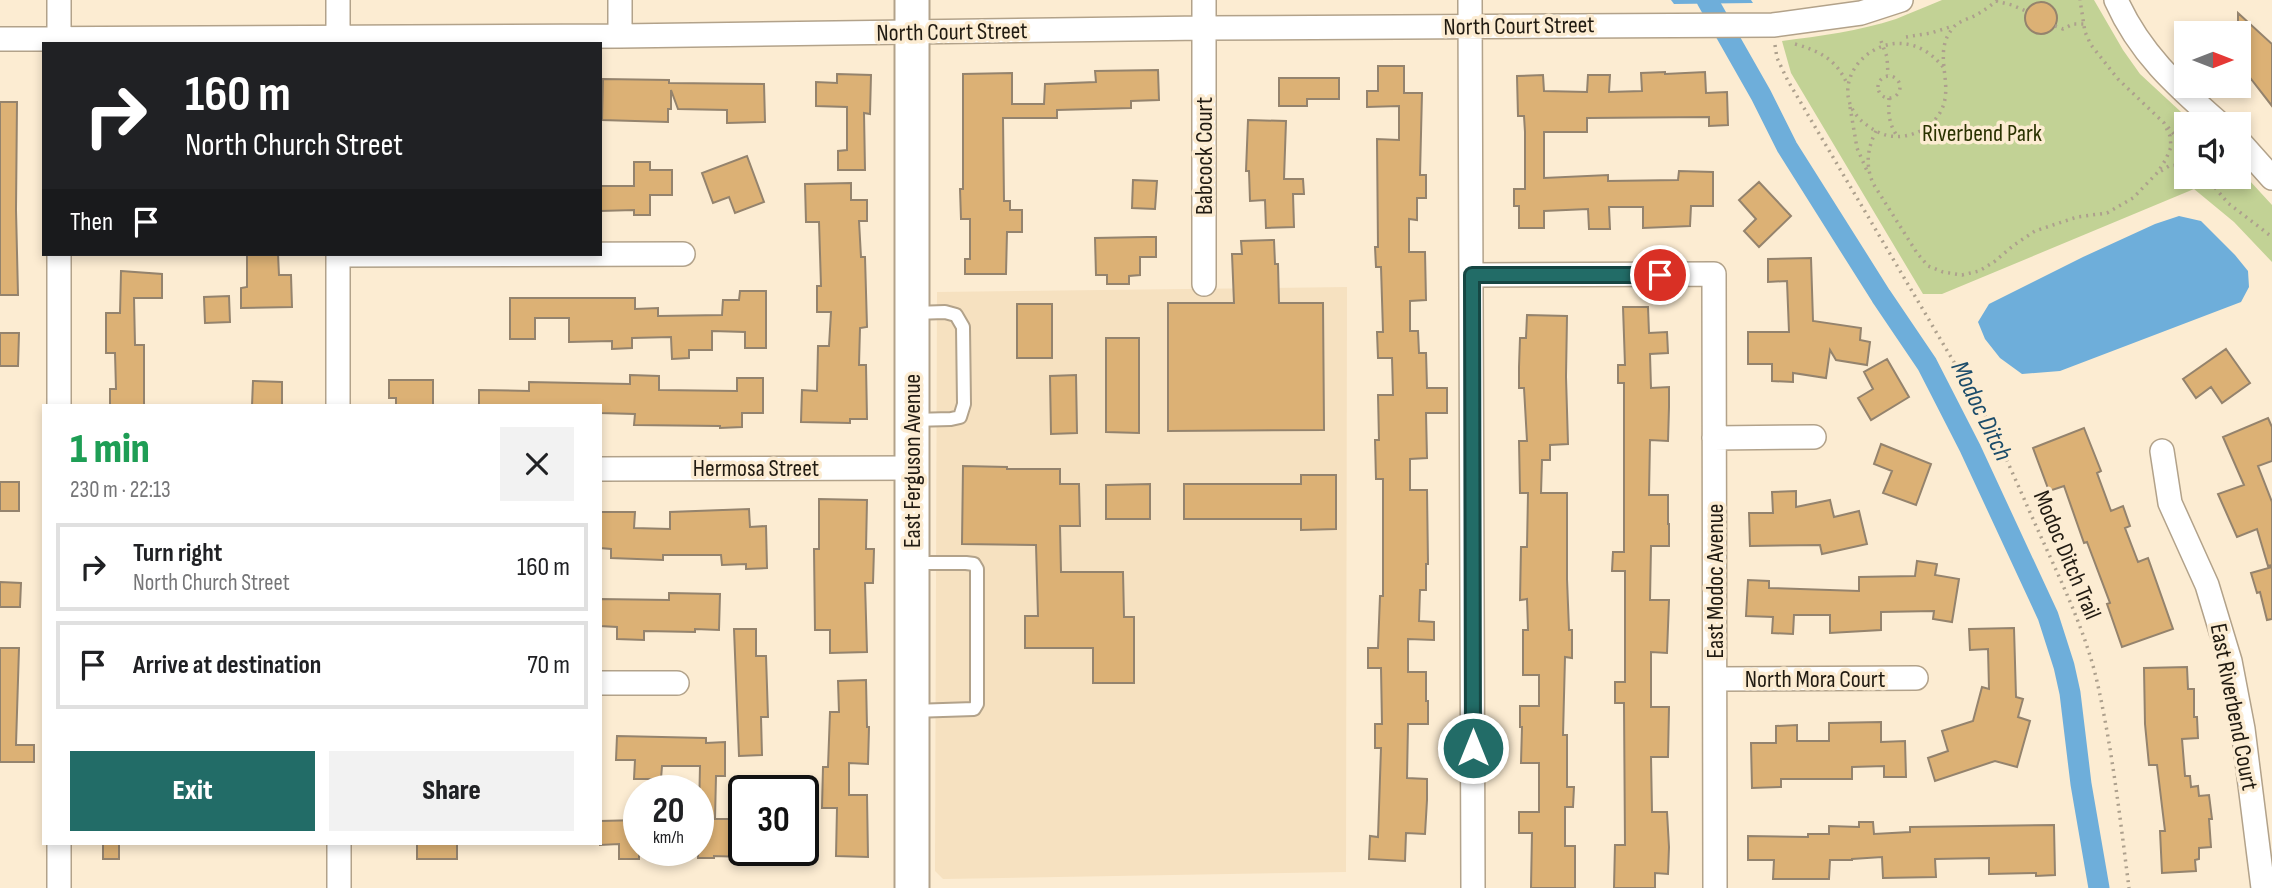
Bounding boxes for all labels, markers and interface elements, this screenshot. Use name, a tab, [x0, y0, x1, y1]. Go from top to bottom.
street label: North Court Street	[1443, 10, 1595, 42]
street label: North Court Street	[876, 16, 1028, 48]
north arrow	[2174, 21, 2250, 98]
map controls	[2174, 21, 2251, 189]
text: 160 m	[185, 66, 291, 125]
icon: right	[70, 70, 161, 161]
street label: Babcock Court	[1190, 97, 1219, 215]
button: sound	[2174, 112, 2251, 189]
park label: Riverbend Park	[1922, 119, 2042, 148]
text: North Church Street	[185, 126, 403, 165]
icon: arrive	[127, 203, 165, 241]
text: Then	[70, 207, 113, 238]
pin	[1630, 245, 1690, 305]
icon: arrive	[1641, 256, 1679, 294]
water label: Modoc Ditch	[1944, 356, 2018, 466]
street label: East Ferguson Avenue	[898, 374, 927, 548]
text: 1 min	[70, 424, 150, 475]
button: close	[500, 427, 574, 501]
street label: Hermosa Street	[693, 454, 819, 483]
text: 230 m · 22:13	[70, 476, 171, 504]
street label: Modoc Ditch Trail	[2027, 486, 2107, 624]
street label: East Modoc Avenue	[1701, 504, 1730, 658]
text: Turn right	[133, 538, 222, 569]
icon: right	[74, 548, 112, 586]
text: 160 m	[517, 552, 570, 583]
text: North Church Street	[133, 569, 290, 597]
street label: East Riverbend Court	[2204, 621, 2264, 793]
icon: arrive	[74, 646, 112, 684]
text: Arrive at destination	[133, 650, 321, 681]
text: 70 m	[527, 650, 570, 681]
street label: North Mora Court	[1745, 665, 1885, 694]
position arrow	[1436, 711, 1510, 785]
button: Exit	[70, 751, 315, 831]
button: Share	[329, 751, 574, 831]
speed limit sign: 30	[728, 775, 819, 866]
text: 20	[653, 790, 685, 833]
text: km/h	[653, 827, 684, 848]

